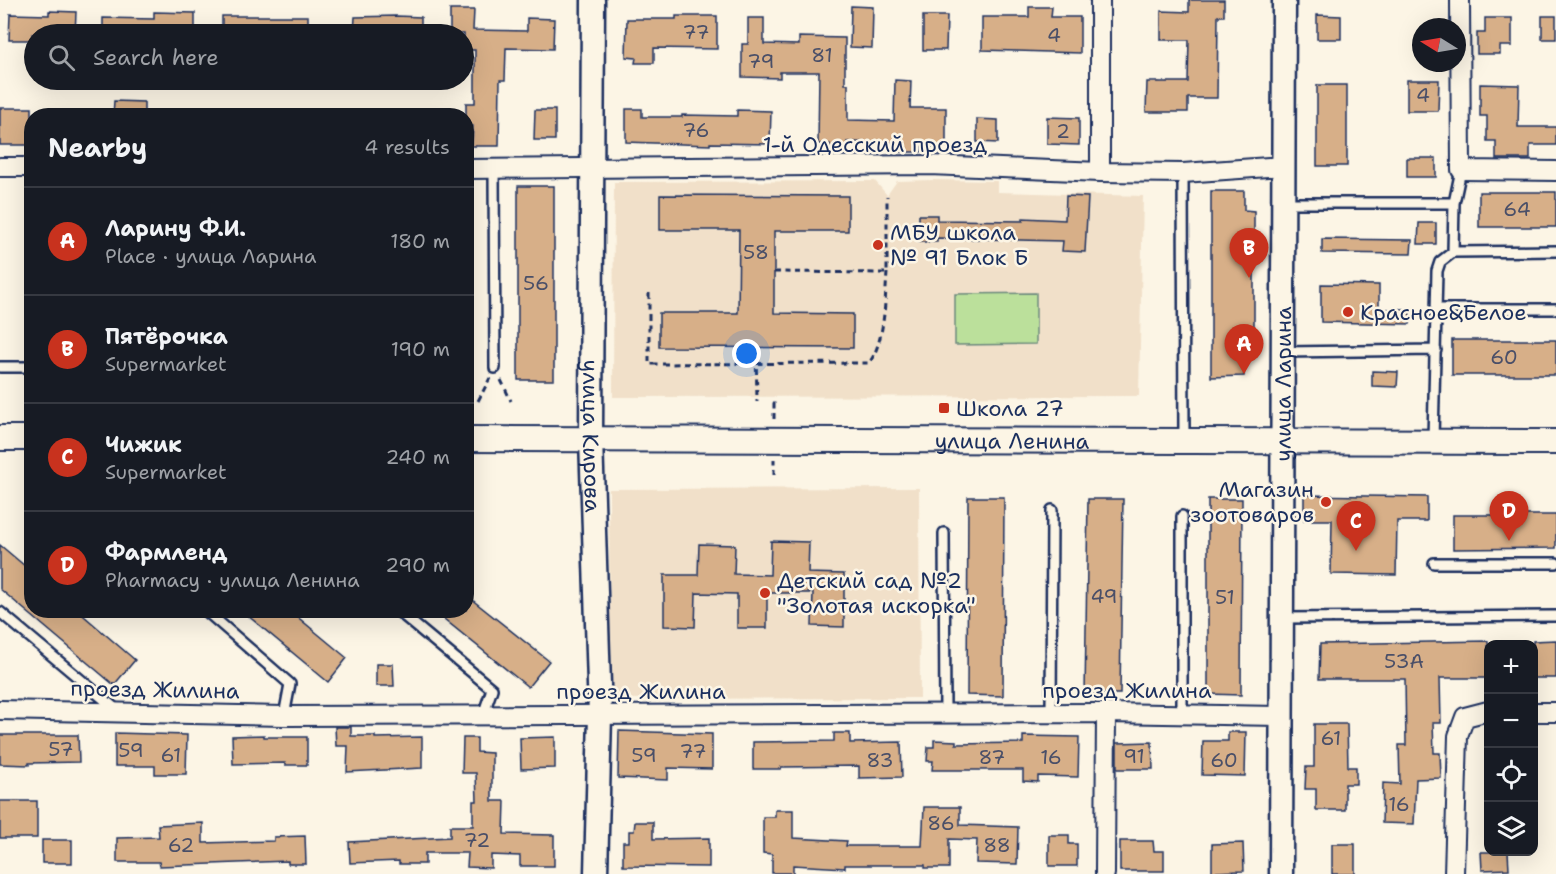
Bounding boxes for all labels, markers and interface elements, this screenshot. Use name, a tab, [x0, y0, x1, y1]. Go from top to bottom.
north arrow	[1412, 18, 1466, 72]
house number: 77	[683, 19, 709, 45]
house number: 4	[1047, 22, 1061, 48]
search box	[24, 24, 474, 90]
icon: search	[45, 41, 78, 74]
house number: 81	[811, 42, 833, 68]
text: Search here	[93, 43, 219, 72]
house number: 79	[747, 48, 775, 74]
house number: 4	[1416, 82, 1430, 108]
house number: 76	[682, 117, 710, 143]
house number: 2	[1056, 118, 1070, 144]
text: Nearby	[48, 130, 147, 165]
street label: 1-й Одесский проезд	[763, 130, 987, 159]
text: 4 results	[364, 134, 450, 160]
house number: 64	[1503, 196, 1531, 222]
text: Ларину Ф.И.	[105, 214, 246, 243]
place label: МБУ школа № 91 Блок Б	[890, 218, 1029, 272]
text: A	[60, 228, 75, 254]
text: 180 m	[390, 228, 450, 254]
pin: B	[1230, 228, 1268, 278]
marker: МБУ школа № 91 Блок Б	[871, 238, 885, 252]
house number: 58	[743, 239, 769, 265]
text: Place · улица Ларина	[105, 243, 316, 269]
house number: 56	[523, 270, 549, 296]
place label: Красное&Белое	[1360, 298, 1527, 327]
marker: Красное&Белое	[1341, 305, 1355, 319]
street label: улица Ларина	[1268, 306, 1298, 462]
text: Пятёрочка	[105, 322, 228, 351]
pin: A	[1224, 324, 1264, 374]
text: B	[61, 336, 74, 362]
text: 190 m	[391, 336, 450, 362]
your location	[732, 339, 761, 368]
house number: 60	[1490, 344, 1518, 370]
text: Supermarket	[105, 351, 227, 377]
street label: улица Кирова	[576, 360, 607, 513]
place label: Школа 27	[956, 394, 1064, 423]
marker: Школа 27	[937, 401, 951, 415]
street label: улица Ленина	[935, 426, 1090, 456]
text: Чижик	[105, 430, 182, 459]
text: C	[61, 444, 74, 470]
text: 240 m	[385, 444, 450, 470]
text: Supermarket	[105, 459, 227, 485]
place label: Магазин зоотоваров	[1190, 475, 1314, 529]
pin: D	[1490, 492, 1528, 541]
marker: Магазин зоотоваров	[1319, 495, 1333, 509]
pin: C	[1336, 502, 1376, 551]
text: Фармленд	[105, 538, 227, 567]
text: D	[60, 552, 75, 578]
text: 290 m	[385, 552, 450, 578]
place label: Детский сад №2 "Золотая искорка"	[777, 566, 976, 620]
text: Pharmacy · улица Ленина	[105, 567, 360, 593]
house number: 49	[1090, 583, 1118, 609]
house number: 51	[1215, 584, 1235, 610]
marker: Детский сад №2 "Золотая искорка"	[758, 586, 772, 600]
map controls	[1484, 640, 1538, 856]
button: +	[1484, 640, 1538, 694]
house number: 53А	[1384, 648, 1424, 674]
street label: проезд Жилина	[70, 674, 240, 705]
street label: проезд Жилина	[1042, 676, 1212, 705]
street label: проезд Жилина	[556, 677, 726, 706]
button: −	[1484, 694, 1538, 748]
house number: 61	[1321, 725, 1341, 751]
house number: 57	[48, 736, 74, 762]
house number: 59	[118, 737, 144, 763]
house number: 77	[680, 738, 706, 764]
house number: 61	[161, 742, 181, 768]
house number: 59	[631, 742, 657, 768]
house number: 91	[1123, 743, 1145, 769]
house number: 87	[979, 744, 1005, 770]
house number: 16	[1040, 744, 1062, 770]
house number: 83	[867, 747, 893, 773]
house number: 60	[1210, 747, 1238, 773]
button: locate	[1484, 748, 1538, 802]
house number: 16	[1388, 791, 1410, 817]
button: layers	[1484, 802, 1538, 856]
house number: 86	[927, 810, 955, 836]
house number: 72	[464, 827, 490, 853]
house number: 62	[168, 832, 194, 858]
house number: 88	[983, 832, 1011, 858]

